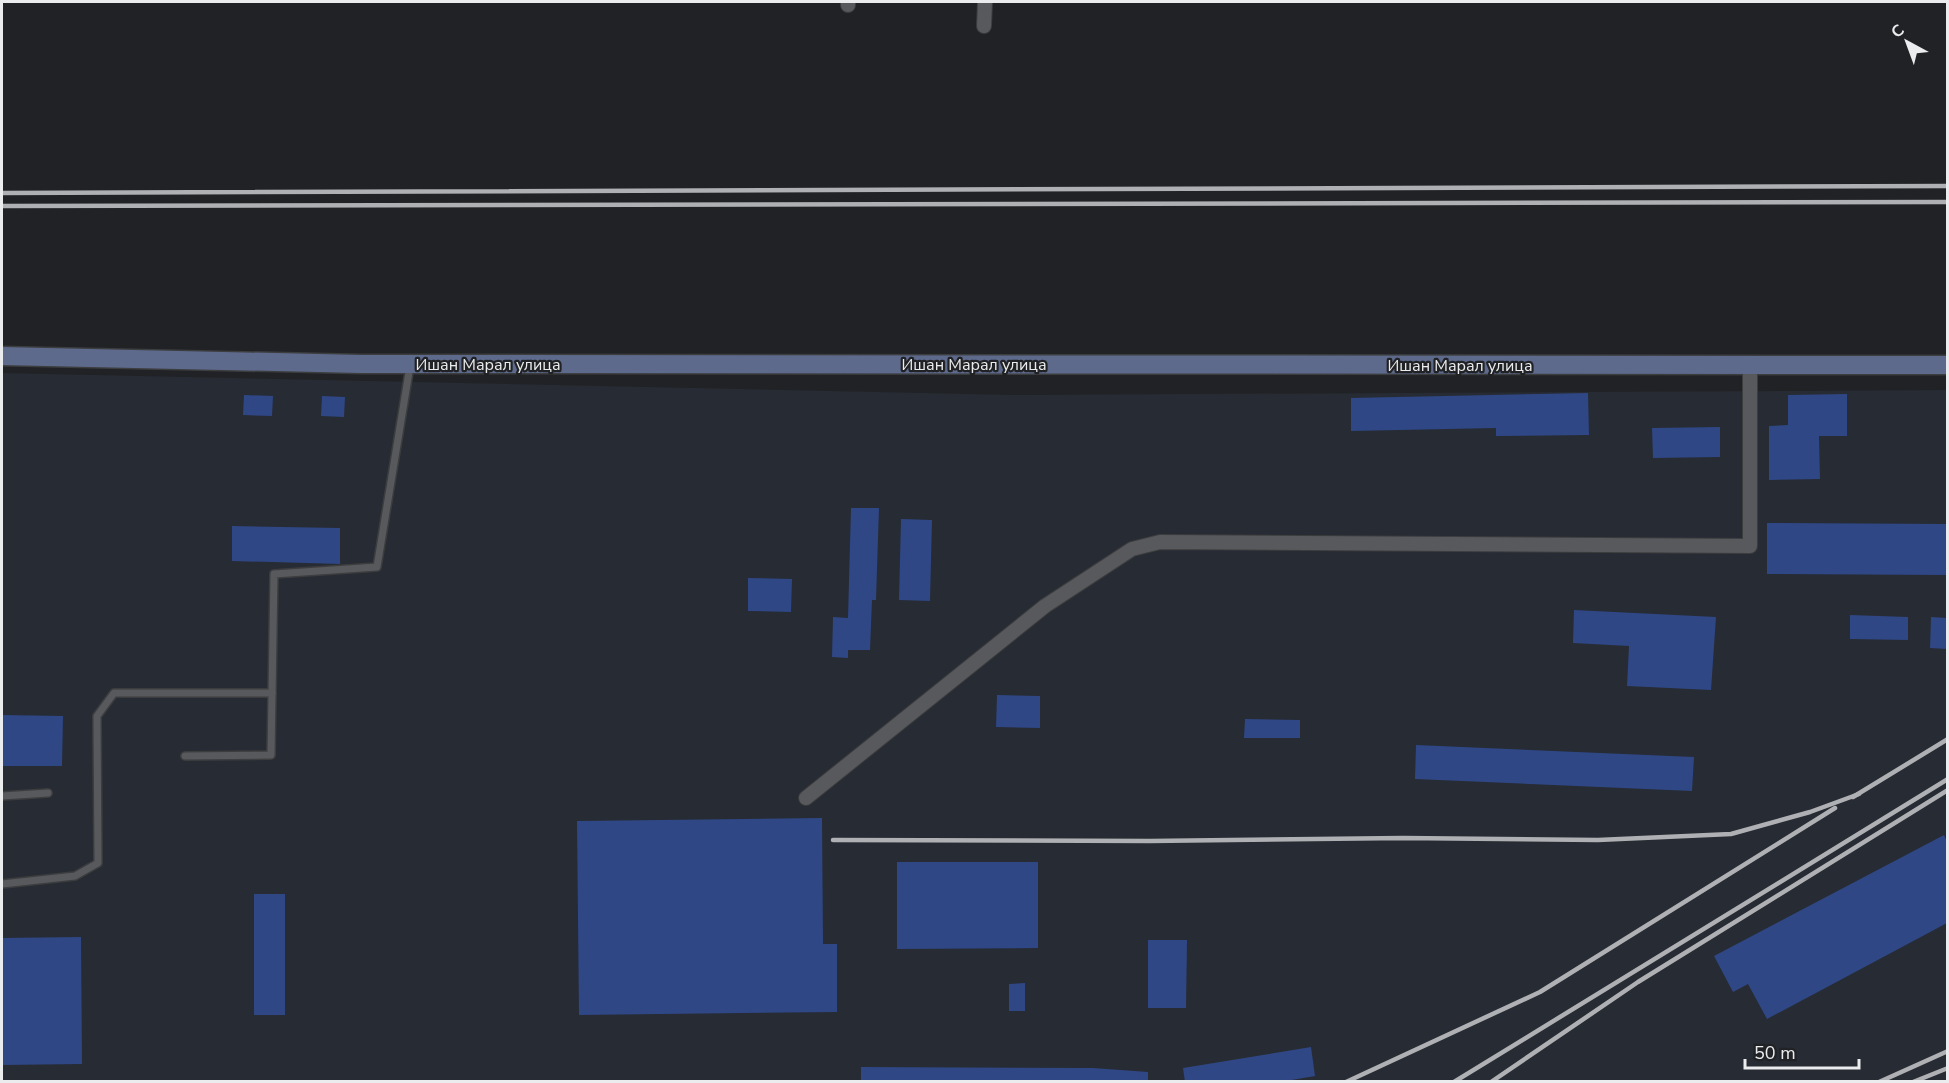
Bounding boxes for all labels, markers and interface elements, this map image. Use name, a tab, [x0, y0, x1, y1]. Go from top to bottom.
north arrow	[1877, 12, 1937, 72]
text: С	[1886, 19, 1909, 43]
street label: Ишан Марал улица	[415, 354, 561, 376]
street label: Ишан Марал улица	[901, 354, 1047, 376]
street label: Ишан Марал улица	[1387, 355, 1533, 377]
scale bar	[1745, 1032, 1859, 1070]
text: 50 m	[1754, 1041, 1796, 1065]

